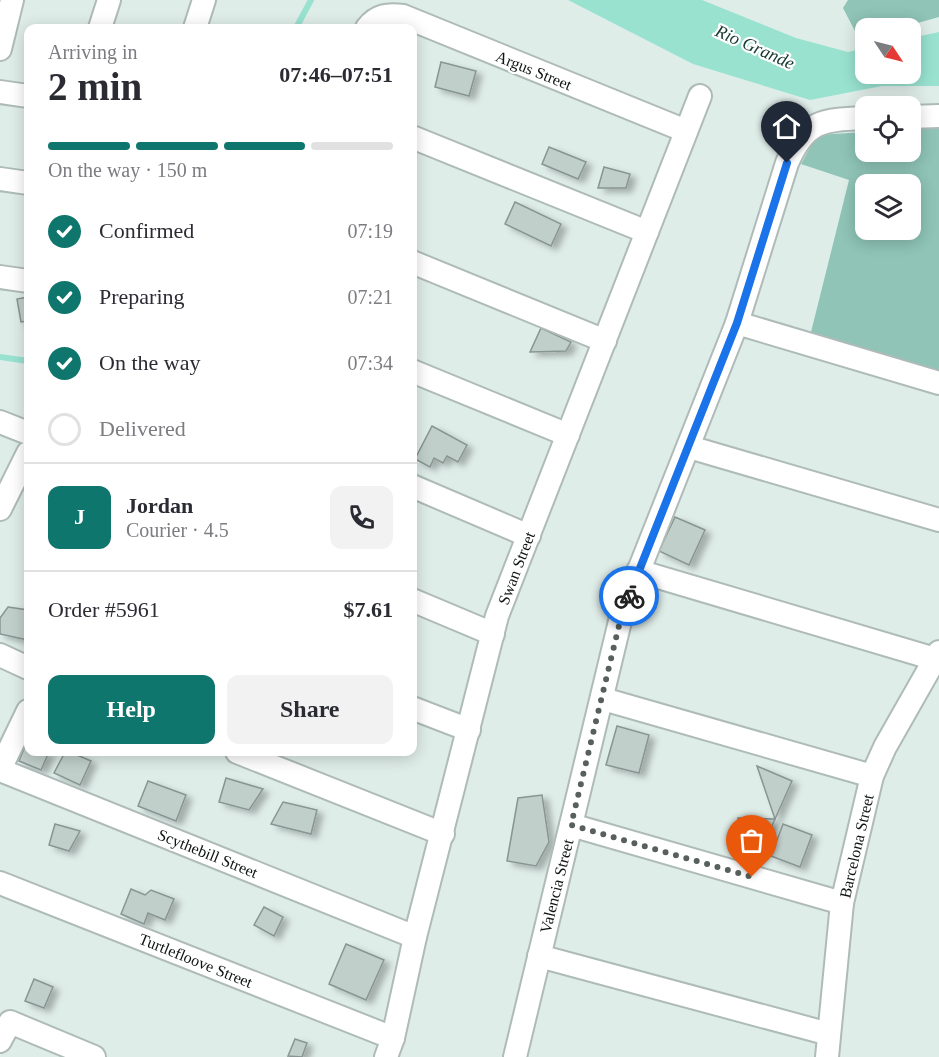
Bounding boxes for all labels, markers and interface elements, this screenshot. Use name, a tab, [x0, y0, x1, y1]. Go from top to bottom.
north arrow	[855, 18, 921, 84]
map controls	[855, 18, 921, 240]
water label: Rio Grande	[711, 20, 798, 73]
text: Arriving in	[48, 41, 137, 63]
street label: Argus Street	[493, 48, 575, 94]
text: 07:46–07:51	[279, 62, 393, 87]
text: 2 min	[48, 65, 142, 108]
button: locate	[855, 96, 921, 162]
pin	[761, 101, 812, 163]
icon: home	[770, 110, 803, 143]
text: On the way · 150 m	[48, 159, 207, 181]
button: layers	[855, 174, 921, 240]
icon: check	[48, 215, 81, 248]
text: Confirmed	[99, 218, 194, 243]
text: 07:19	[347, 220, 393, 242]
icon: check	[48, 281, 81, 314]
text: Preparing	[99, 284, 185, 309]
text: 07:21	[347, 286, 393, 308]
icon: check	[48, 347, 81, 380]
text: On the way	[99, 350, 200, 375]
text: 07:34	[347, 352, 393, 374]
text: Delivered	[99, 416, 186, 441]
button: phone	[330, 486, 393, 549]
text: Jordan	[126, 493, 193, 518]
text: J	[74, 504, 85, 529]
text: Courier · 4.5	[126, 519, 229, 541]
street label: Swan Street	[495, 529, 538, 607]
courier	[599, 566, 659, 626]
icon: bike	[613, 580, 646, 613]
text: Order #5961	[48, 597, 160, 622]
text: $7.61	[344, 597, 393, 622]
button: Help	[48, 675, 215, 744]
button: Share	[227, 675, 393, 744]
street label: Barcelona Street	[836, 792, 877, 900]
pin	[726, 815, 777, 877]
icon: bag	[735, 824, 768, 857]
street label: Scythebill Street	[155, 826, 261, 882]
street label: Valencia Street	[537, 837, 577, 935]
street label: Turtlefloove Street	[137, 930, 255, 991]

